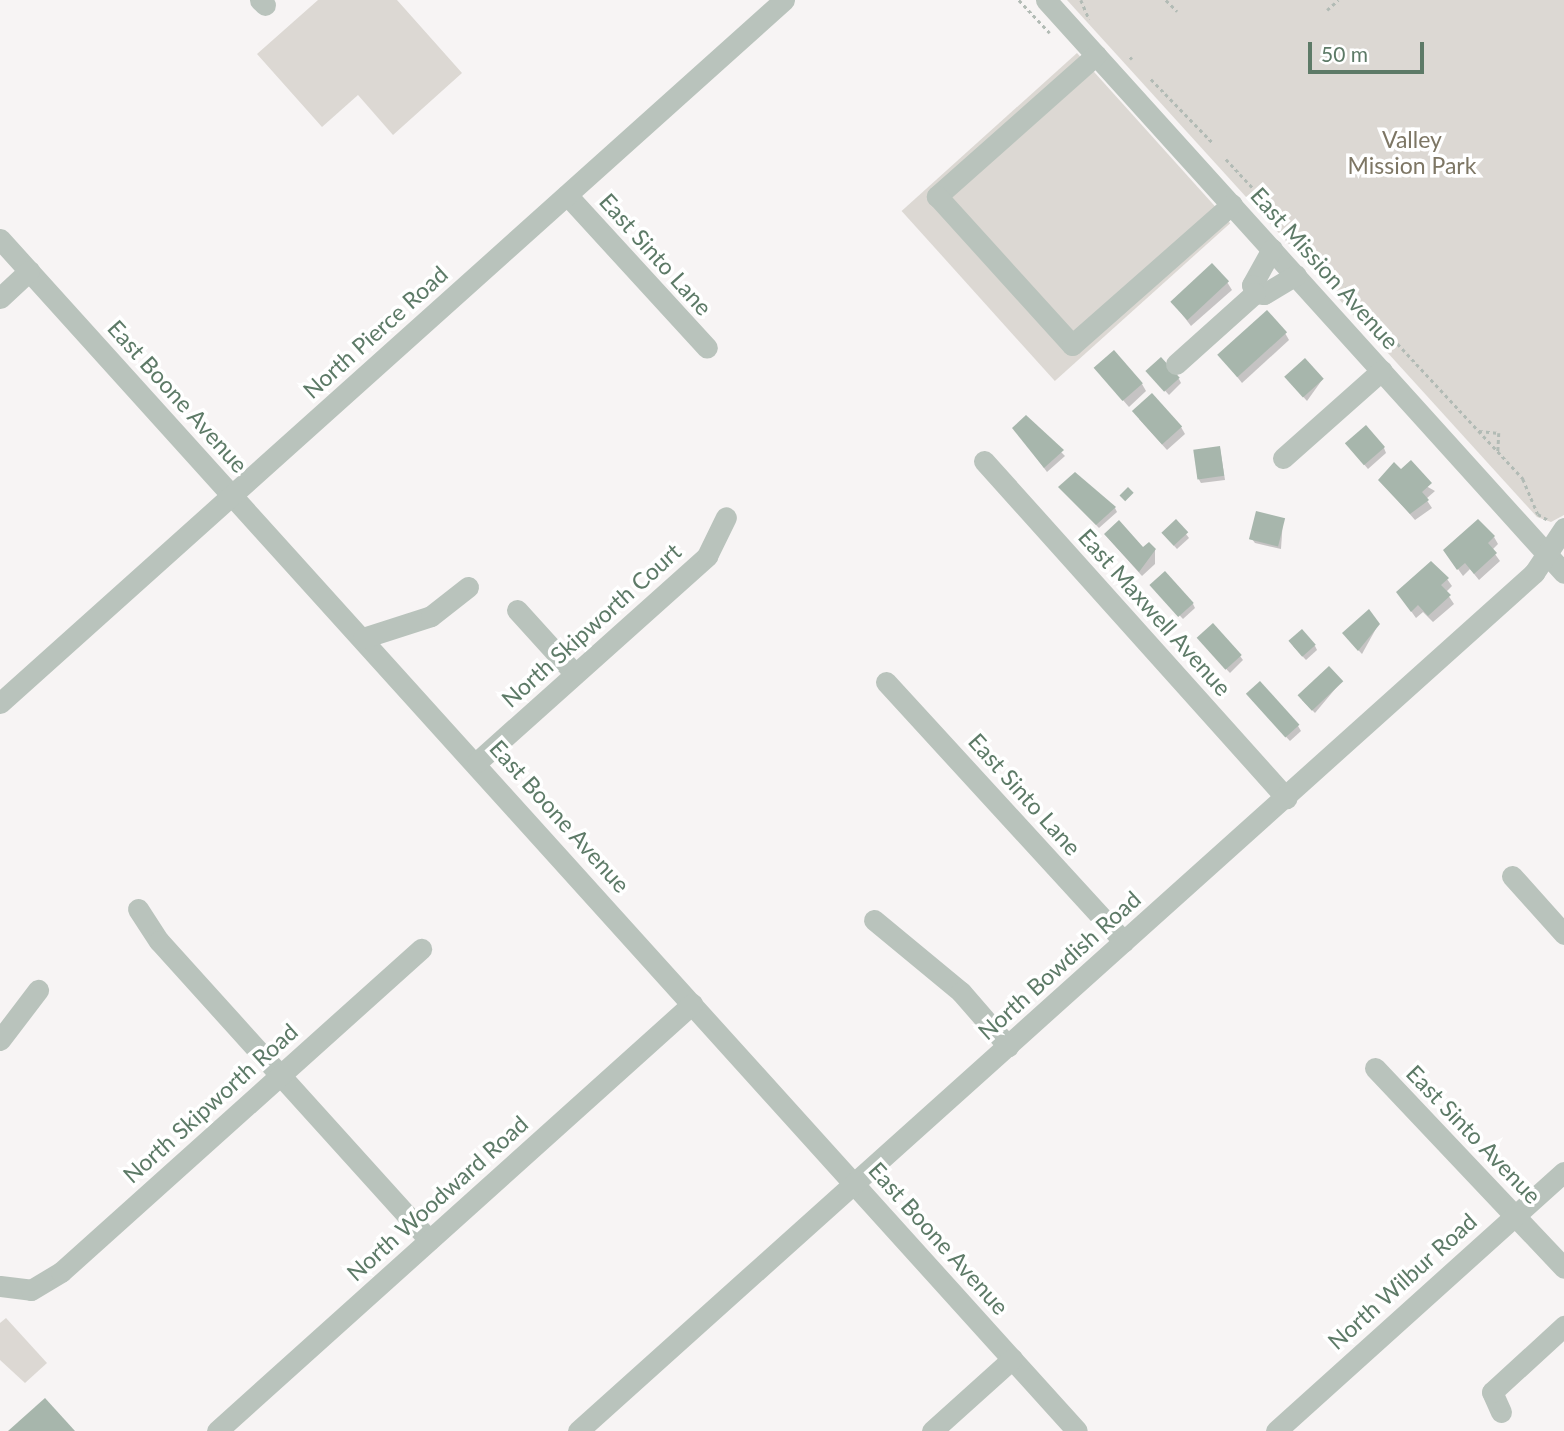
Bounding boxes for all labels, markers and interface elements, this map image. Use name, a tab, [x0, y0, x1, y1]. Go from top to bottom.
scale bar	[1312, 28, 1428, 72]
text: 50 m	[1321, 41, 1368, 66]
park label: Valley Mission Park	[1348, 125, 1476, 179]
street label: East Mission Avenue	[1245, 181, 1405, 355]
street label: East Sinto Lane	[594, 187, 718, 321]
street label: North Pierce Road	[297, 260, 453, 404]
street label: East Boone Avenue	[102, 314, 254, 478]
street label: East Maxwell Avenue	[1073, 523, 1237, 701]
street label: North Skipworth Court	[496, 537, 686, 713]
street label: East Sinto Lane	[963, 727, 1087, 861]
street label: East Boone Avenue	[484, 734, 636, 898]
street label: North Bowdish Road	[972, 885, 1146, 1045]
street label: North Skipworth Road	[117, 1017, 303, 1189]
street label: East Sinto Avenue	[1401, 1059, 1547, 1209]
street label: North Woodward Road	[341, 1109, 533, 1287]
street label: East Boone Avenue	[863, 1156, 1015, 1320]
street label: North Wilbur Road	[1322, 1207, 1482, 1355]

